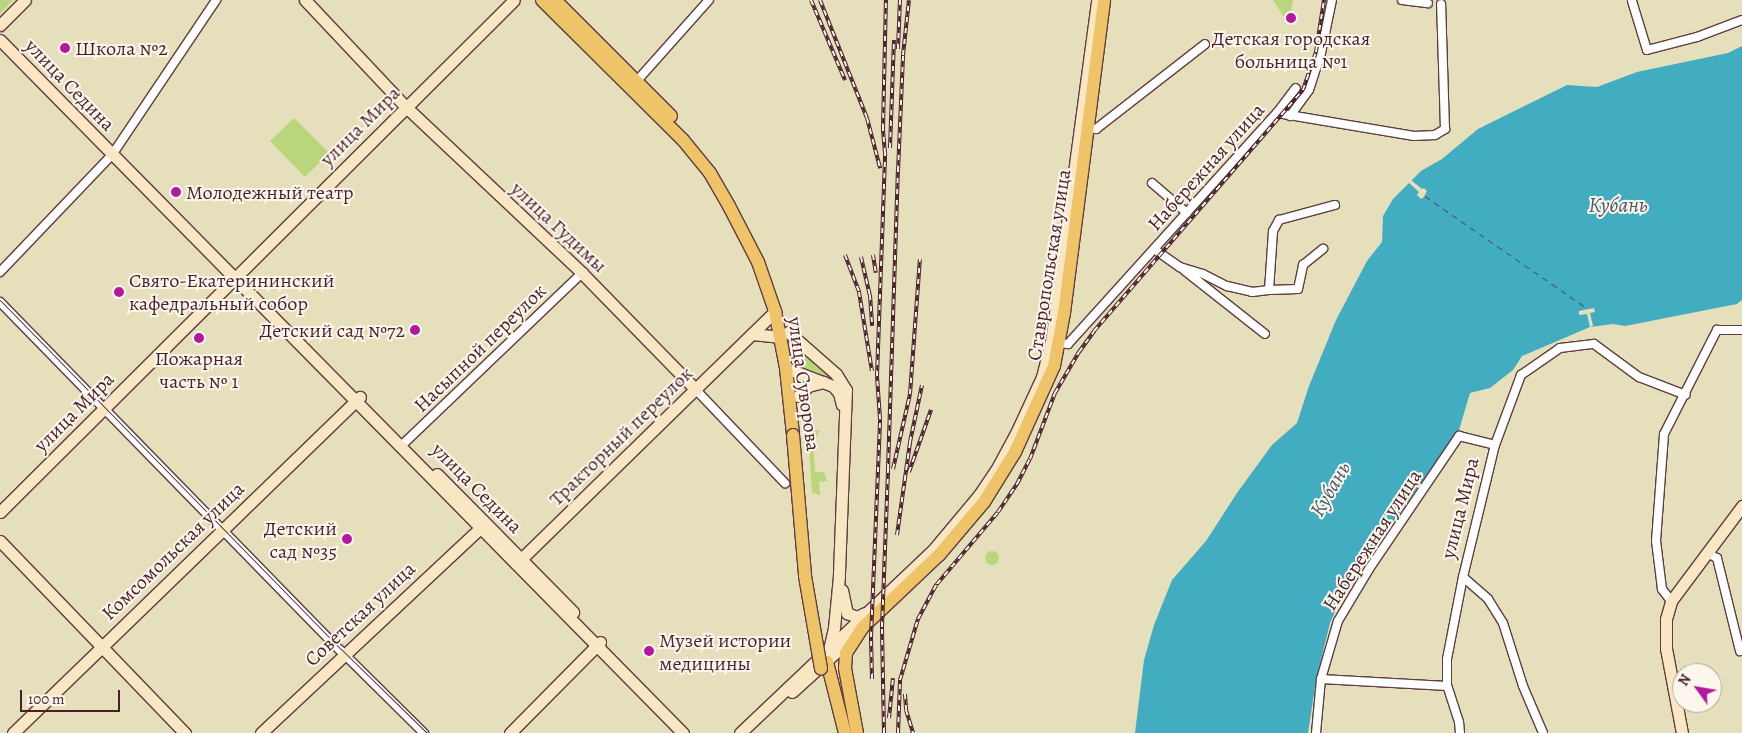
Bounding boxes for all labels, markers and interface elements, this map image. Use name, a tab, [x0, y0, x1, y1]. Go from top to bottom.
marker: Детская городская больница №1	[1284, 11, 1298, 25]
place label: Детская городская больница №1	[1212, 27, 1370, 74]
street label: улица Седина	[20, 34, 120, 136]
place label: Школа №2	[75, 36, 168, 60]
marker: Школа №2	[59, 42, 71, 54]
street label: улица Мира	[315, 81, 405, 171]
street label: Набережная улица	[1142, 98, 1270, 236]
street label: Ставропольская улица	[1022, 168, 1076, 362]
street label: улица Гудимы	[506, 177, 612, 277]
place label: Молодежный театр	[186, 180, 354, 204]
marker: Молодежный театр	[170, 186, 182, 198]
water label: Кубань	[1588, 192, 1648, 218]
place label: Свято-Екатерининский кафедральный собор	[129, 268, 334, 315]
street label: Насыпной переулок	[409, 279, 551, 417]
marker: Свято-Екатерининский кафедральный собор	[113, 286, 125, 298]
street label: улица Суворова	[783, 315, 825, 453]
place label: Детский сад №72	[259, 318, 405, 342]
marker: Детский сад №72	[409, 324, 421, 336]
marker: Пожарная часть № 1	[193, 332, 205, 344]
place label: Пожарная часть № 1	[155, 346, 243, 393]
street label: Тракторный переулок	[544, 361, 698, 511]
street label: улица Мира	[29, 367, 119, 457]
street label: улица Седина	[427, 438, 527, 538]
street label: улица Мира	[1436, 455, 1484, 561]
water label: Кубань	[1304, 457, 1356, 521]
street label: Набережная улица	[1317, 465, 1427, 615]
street label: Комсомольская улица	[97, 477, 249, 625]
place label: Детский сад №35	[264, 516, 337, 563]
marker: Детский сад №35	[341, 533, 353, 545]
street label: Советская улица	[300, 557, 420, 671]
place label: Музей истории медицины	[659, 628, 791, 675]
marker: Музей истории медицины	[643, 645, 655, 657]
north arrow	[1672, 663, 1722, 713]
text: N	[1674, 671, 1695, 690]
scale bar	[22, 680, 122, 712]
text: 100 m	[28, 689, 65, 709]

